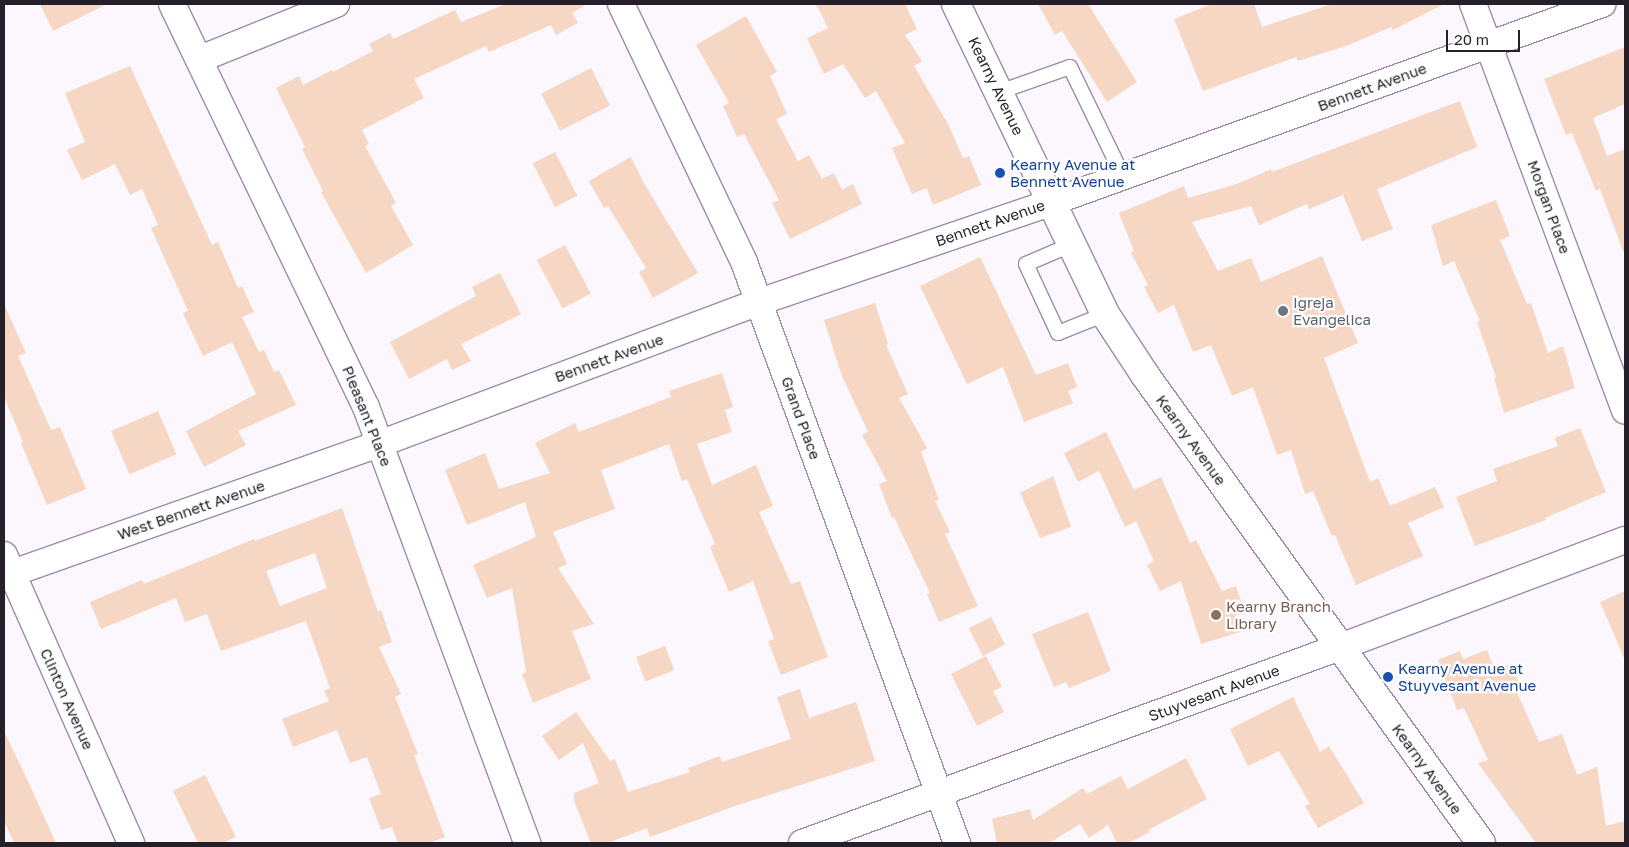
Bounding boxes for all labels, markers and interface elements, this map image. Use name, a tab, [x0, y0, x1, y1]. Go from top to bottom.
scale bar	[1449, 20, 1523, 52]
text: 20 m	[1454, 30, 1489, 48]
street label: Kearny Avenue	[964, 34, 1028, 138]
street label: Bennett Avenue	[1315, 59, 1429, 115]
place label: Kearny Avenue at Bennett Avenue	[1010, 155, 1135, 190]
street label: Morgan Place	[1524, 158, 1574, 256]
marker: Kearny Avenue at Bennett Avenue	[994, 167, 1006, 179]
street label: Bennett Avenue	[933, 196, 1047, 250]
place label: Igreja Evangelica	[1293, 293, 1371, 328]
marker: Igreja Evangelica	[1277, 305, 1289, 317]
street label: Bennett Avenue	[552, 330, 666, 386]
street label: Pleasant Place	[339, 363, 395, 469]
street label: Grand Place	[778, 374, 824, 462]
street label: Kearny Avenue	[1152, 391, 1230, 489]
street label: West Bennett Avenue	[115, 476, 267, 544]
place label: Kearny Branch Library	[1226, 597, 1331, 632]
marker: Kearny Branch Library	[1210, 609, 1222, 621]
street label: Clinton Avenue	[37, 646, 97, 752]
place label: Kearny Avenue at Stuyvesant Avenue	[1398, 659, 1536, 694]
street label: Stuyvesant Avenue	[1146, 661, 1282, 725]
marker: Kearny Avenue at Stuyvesant Avenue	[1382, 671, 1394, 683]
street label: Kearny Avenue	[1388, 720, 1466, 818]

